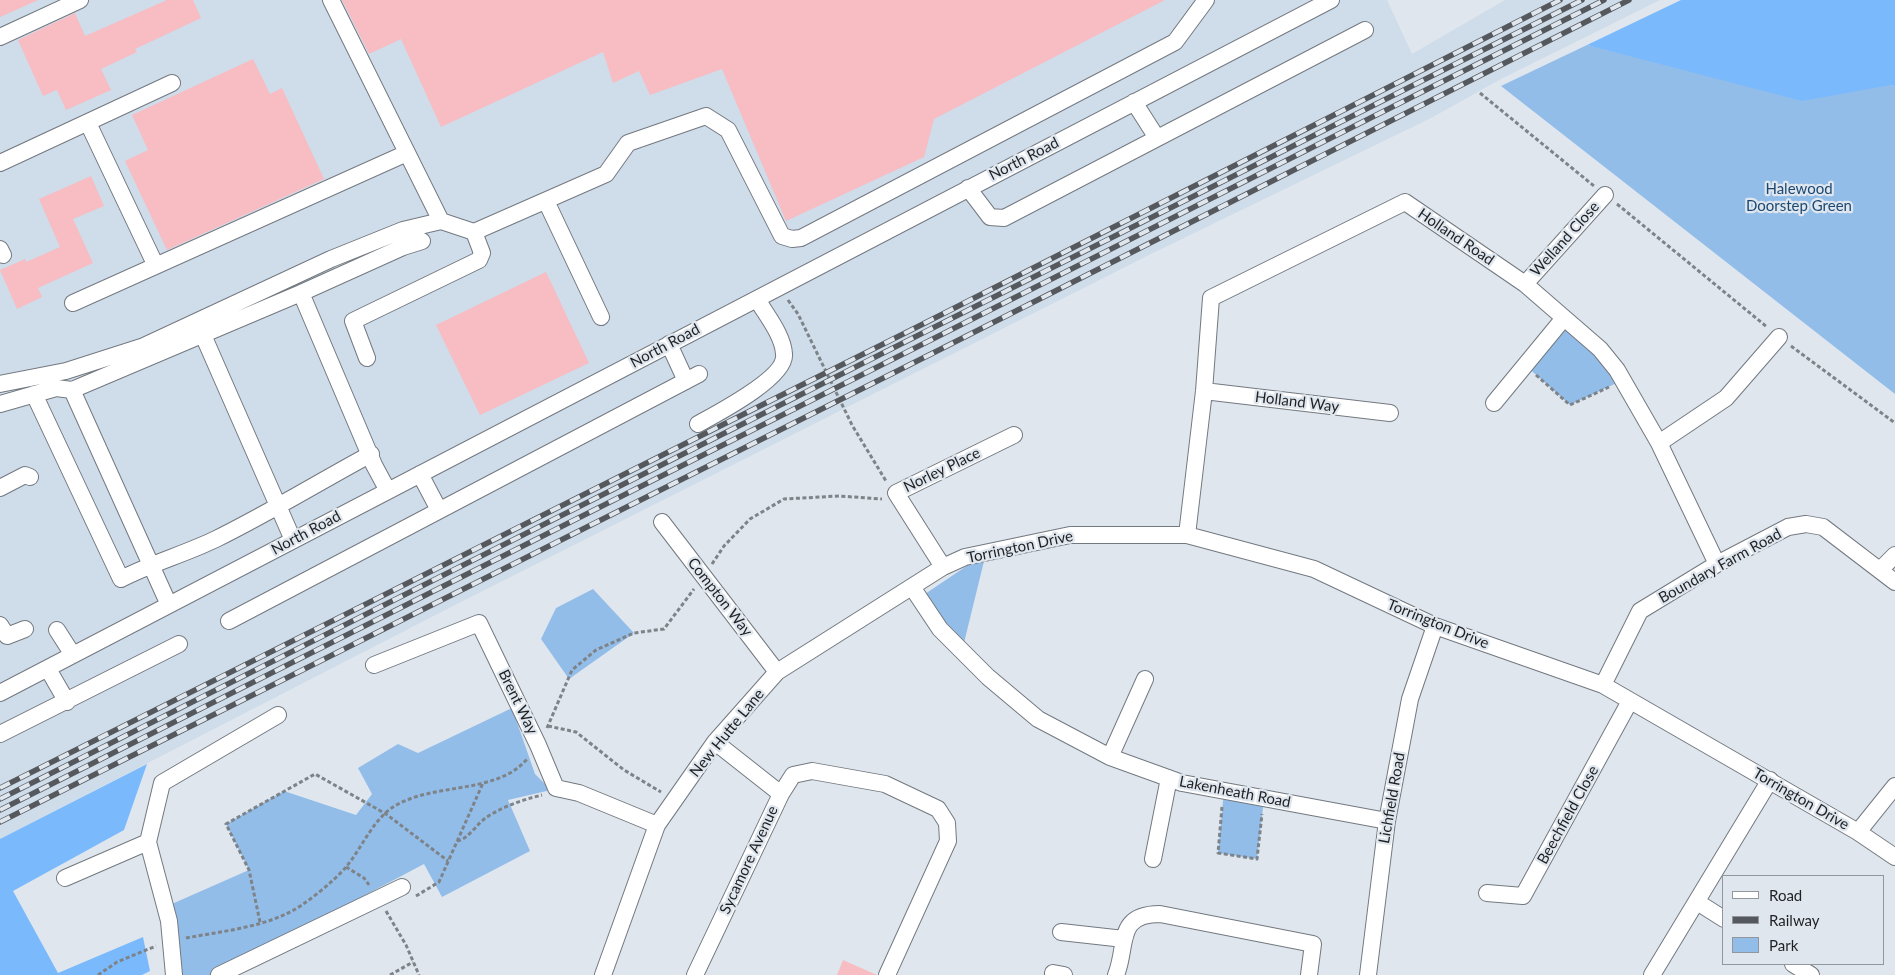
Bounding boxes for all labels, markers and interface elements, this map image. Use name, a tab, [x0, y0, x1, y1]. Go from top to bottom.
street label: North Road	[986, 134, 1062, 184]
park label: Halewood Doorstep Green	[1746, 180, 1852, 215]
street label: Welland Close	[1527, 198, 1603, 280]
street label: Holland Road	[1414, 205, 1498, 269]
street label: North Road	[627, 320, 703, 372]
street label: Holland Way	[1254, 388, 1340, 416]
street label: Norley Place	[901, 444, 983, 496]
street label: North Road	[268, 507, 344, 559]
street label: Boundary Farm Road	[1656, 525, 1784, 607]
street label: Torrington Drive	[965, 527, 1075, 567]
street label: Compton Way	[684, 554, 756, 640]
street label: Torrington Drive	[1385, 595, 1491, 653]
street label: Brent Way	[495, 667, 541, 737]
street label: New Hutte Lane	[686, 685, 768, 781]
street label: Lichfield Road	[1375, 751, 1409, 845]
street label: Beechfield Close	[1534, 763, 1602, 867]
street label: Torrington Drive	[1750, 764, 1852, 834]
street label: Lakenheath Road	[1178, 772, 1292, 812]
street label: Sycamore Avenue	[716, 803, 782, 917]
legend	[1722, 875, 1885, 965]
text: Road	[1769, 886, 1802, 904]
text: Railway	[1769, 911, 1820, 929]
text: Park	[1769, 936, 1798, 954]

